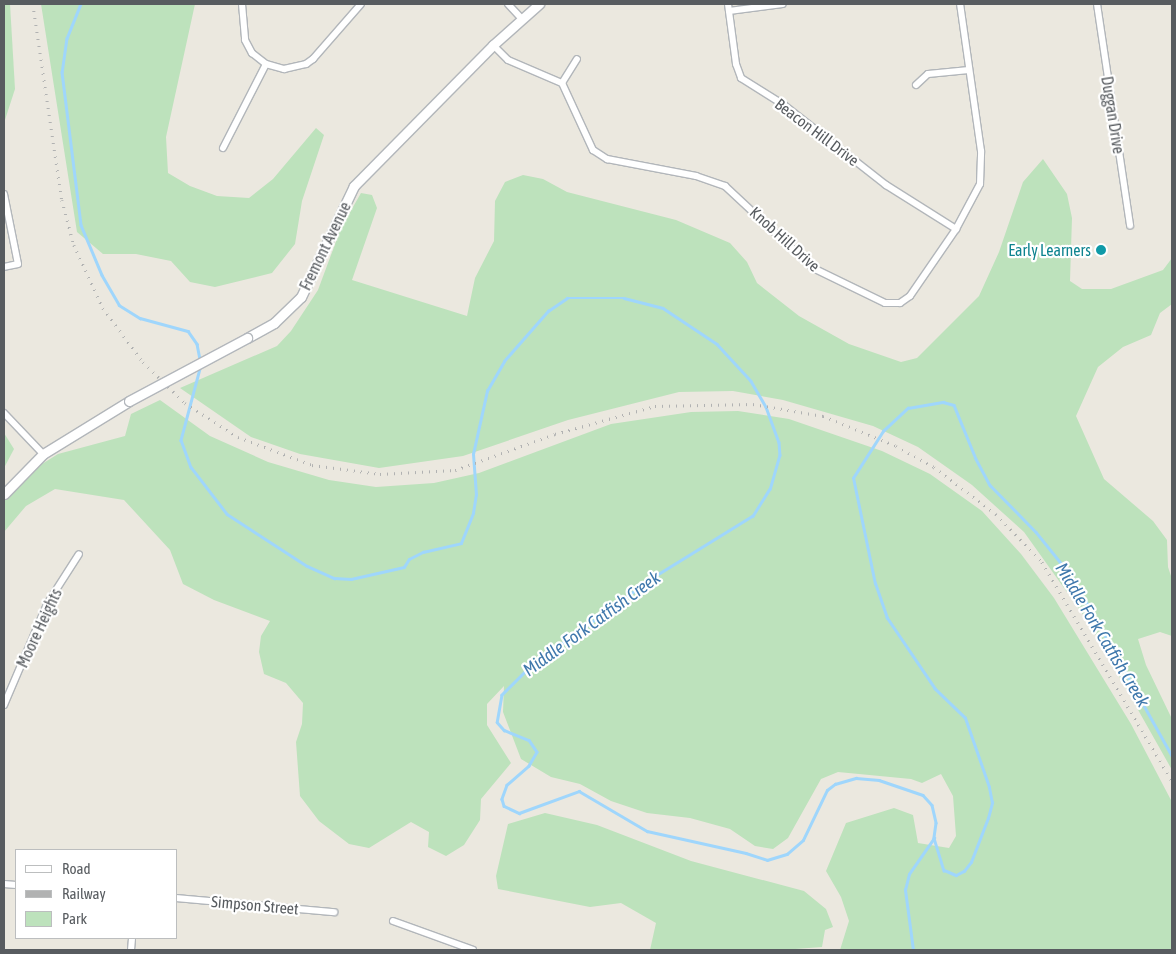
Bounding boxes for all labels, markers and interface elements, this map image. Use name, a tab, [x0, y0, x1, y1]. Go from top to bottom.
street label: Duggan Drive	[1097, 75, 1129, 155]
street label: Beacon Hill Drive	[771, 94, 863, 170]
street label: Fremont Avenue	[295, 199, 355, 293]
street label: Knob Hill Drive	[746, 203, 824, 275]
place label: Early Learners	[1008, 240, 1091, 260]
marker: Early Learners	[1095, 244, 1107, 256]
water label: Middle Fork Catfish Creek	[1050, 559, 1154, 711]
water label: Middle Fork Catfish Creek	[519, 567, 665, 681]
street label: Moore Heights	[12, 585, 66, 671]
legend	[15, 849, 178, 939]
text: Road	[62, 860, 91, 877]
text: Railway	[62, 885, 106, 902]
street label: Simpson Street	[210, 892, 300, 918]
text: Park	[62, 910, 87, 927]

